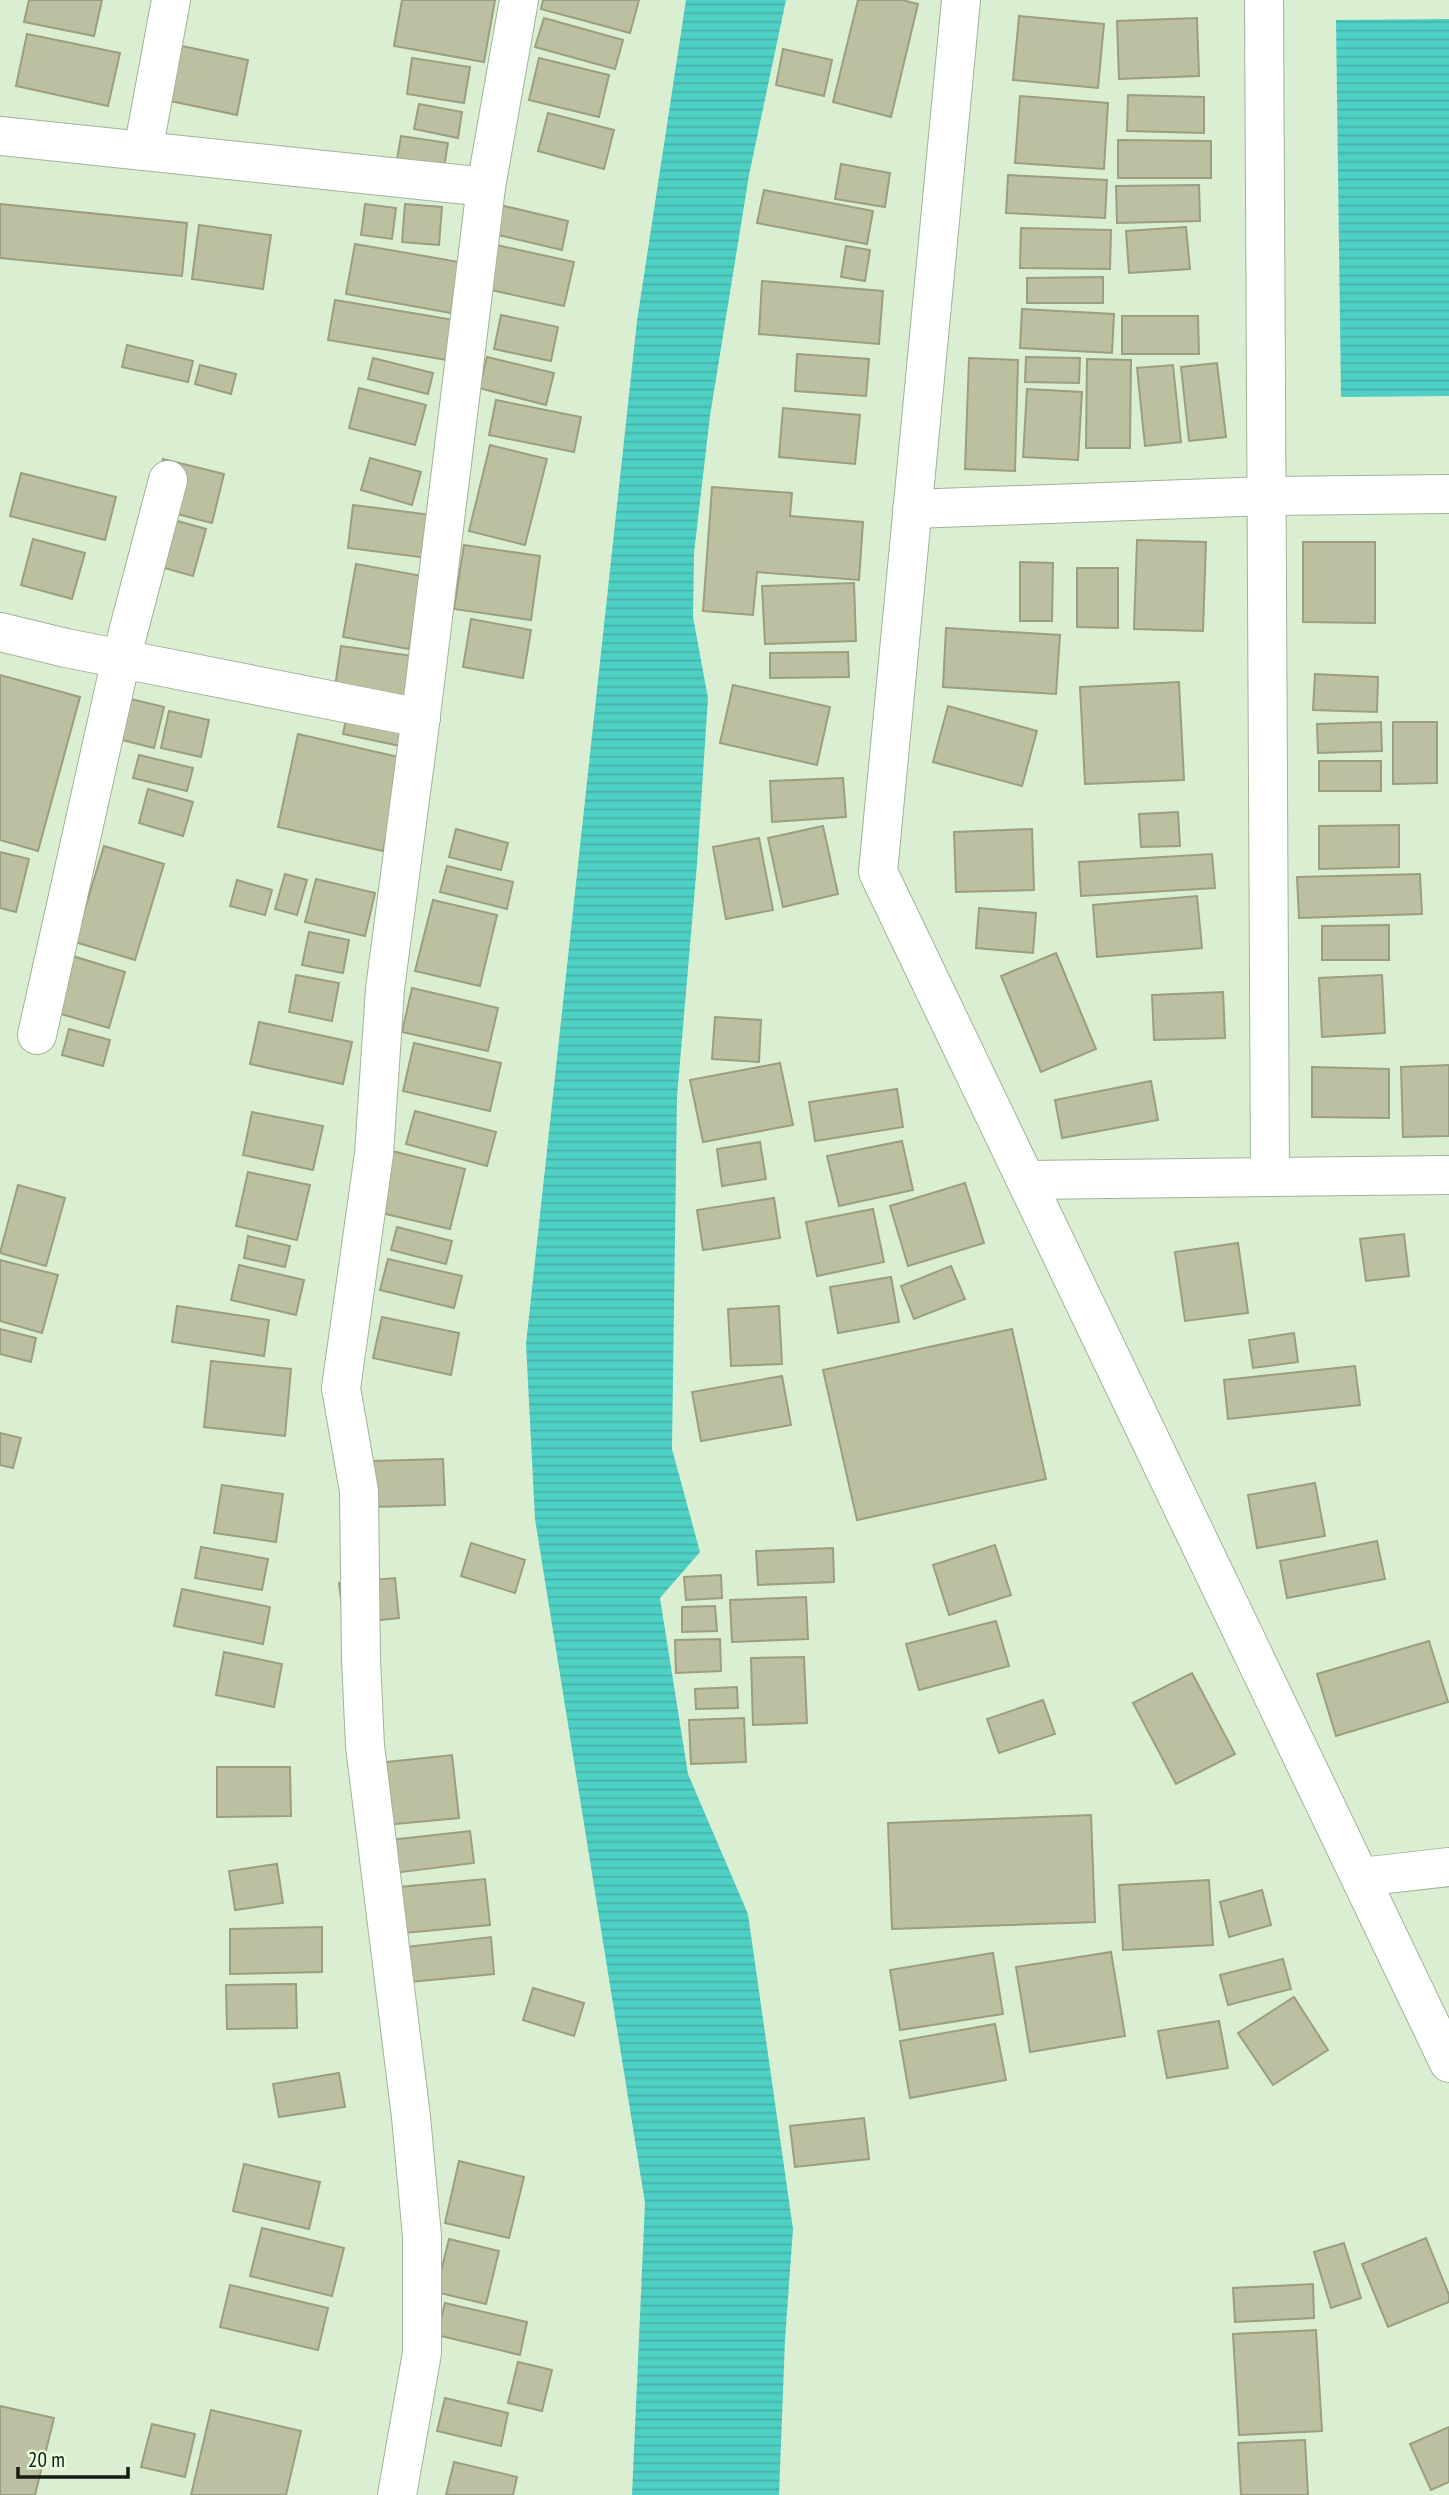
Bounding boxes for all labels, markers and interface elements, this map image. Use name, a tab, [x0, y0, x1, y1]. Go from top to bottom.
scale bar	[18, 2436, 128, 2480]
text: 20 m	[28, 2446, 65, 2473]

